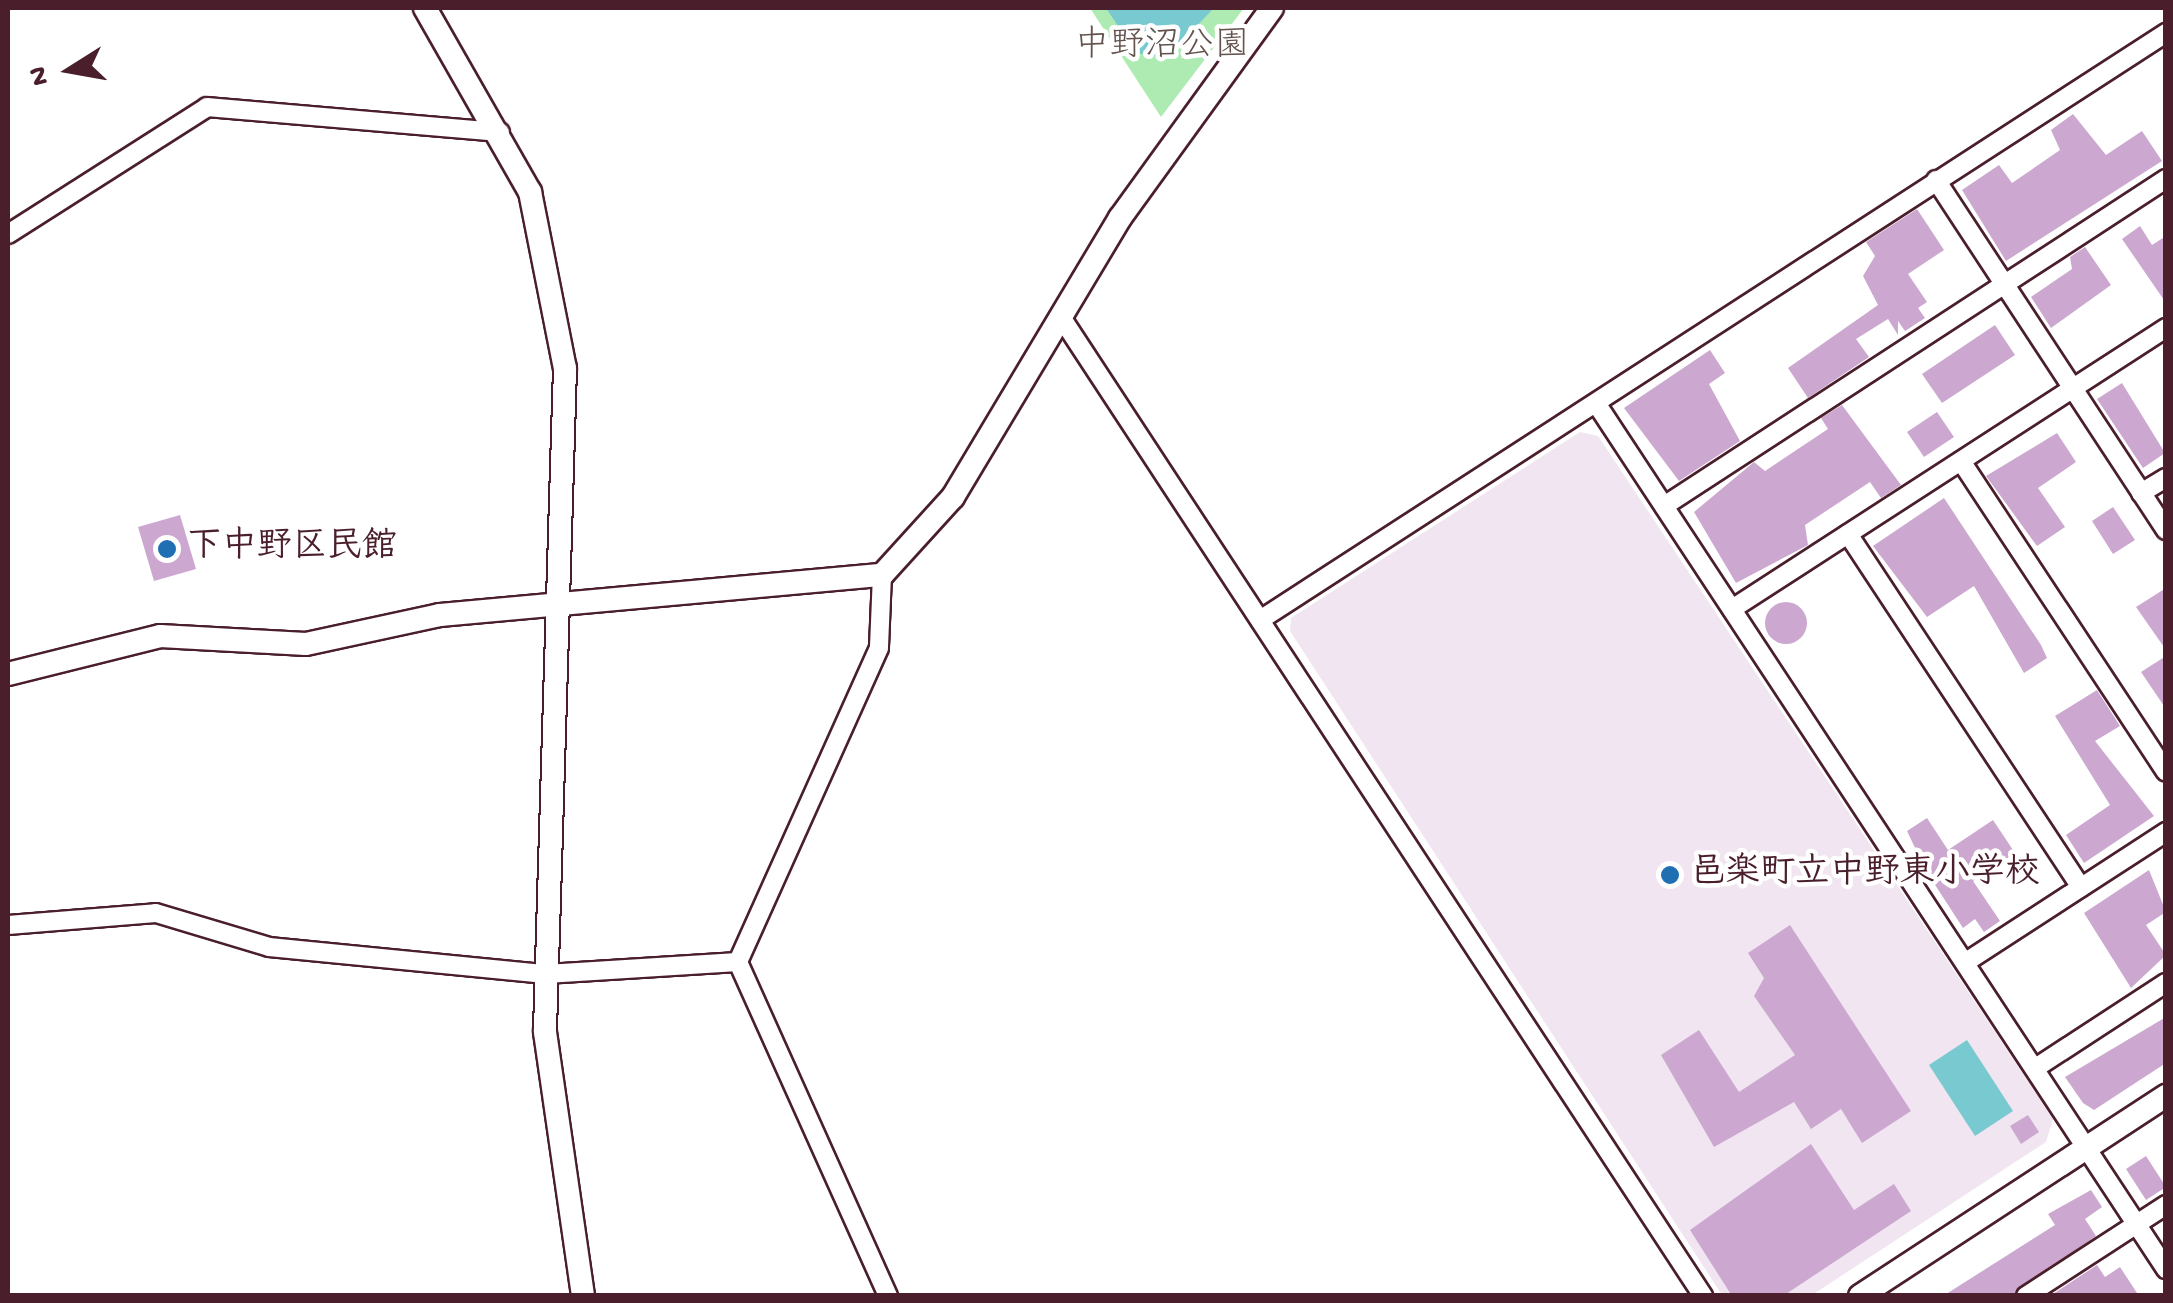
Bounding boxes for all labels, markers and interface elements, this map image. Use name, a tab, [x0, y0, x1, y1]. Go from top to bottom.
north arrow	[20, 20, 120, 120]
park label: 中野沼公園	[1075, 27, 1249, 69]
text: N	[22, 64, 58, 88]
place label: 下中野区民館	[187, 528, 397, 570]
marker: 下中野区民館	[156, 538, 178, 560]
place label: 邑楽町立中野東小学校	[1690, 854, 2040, 896]
marker: 邑楽町立中野東小学校	[1659, 864, 1681, 886]

